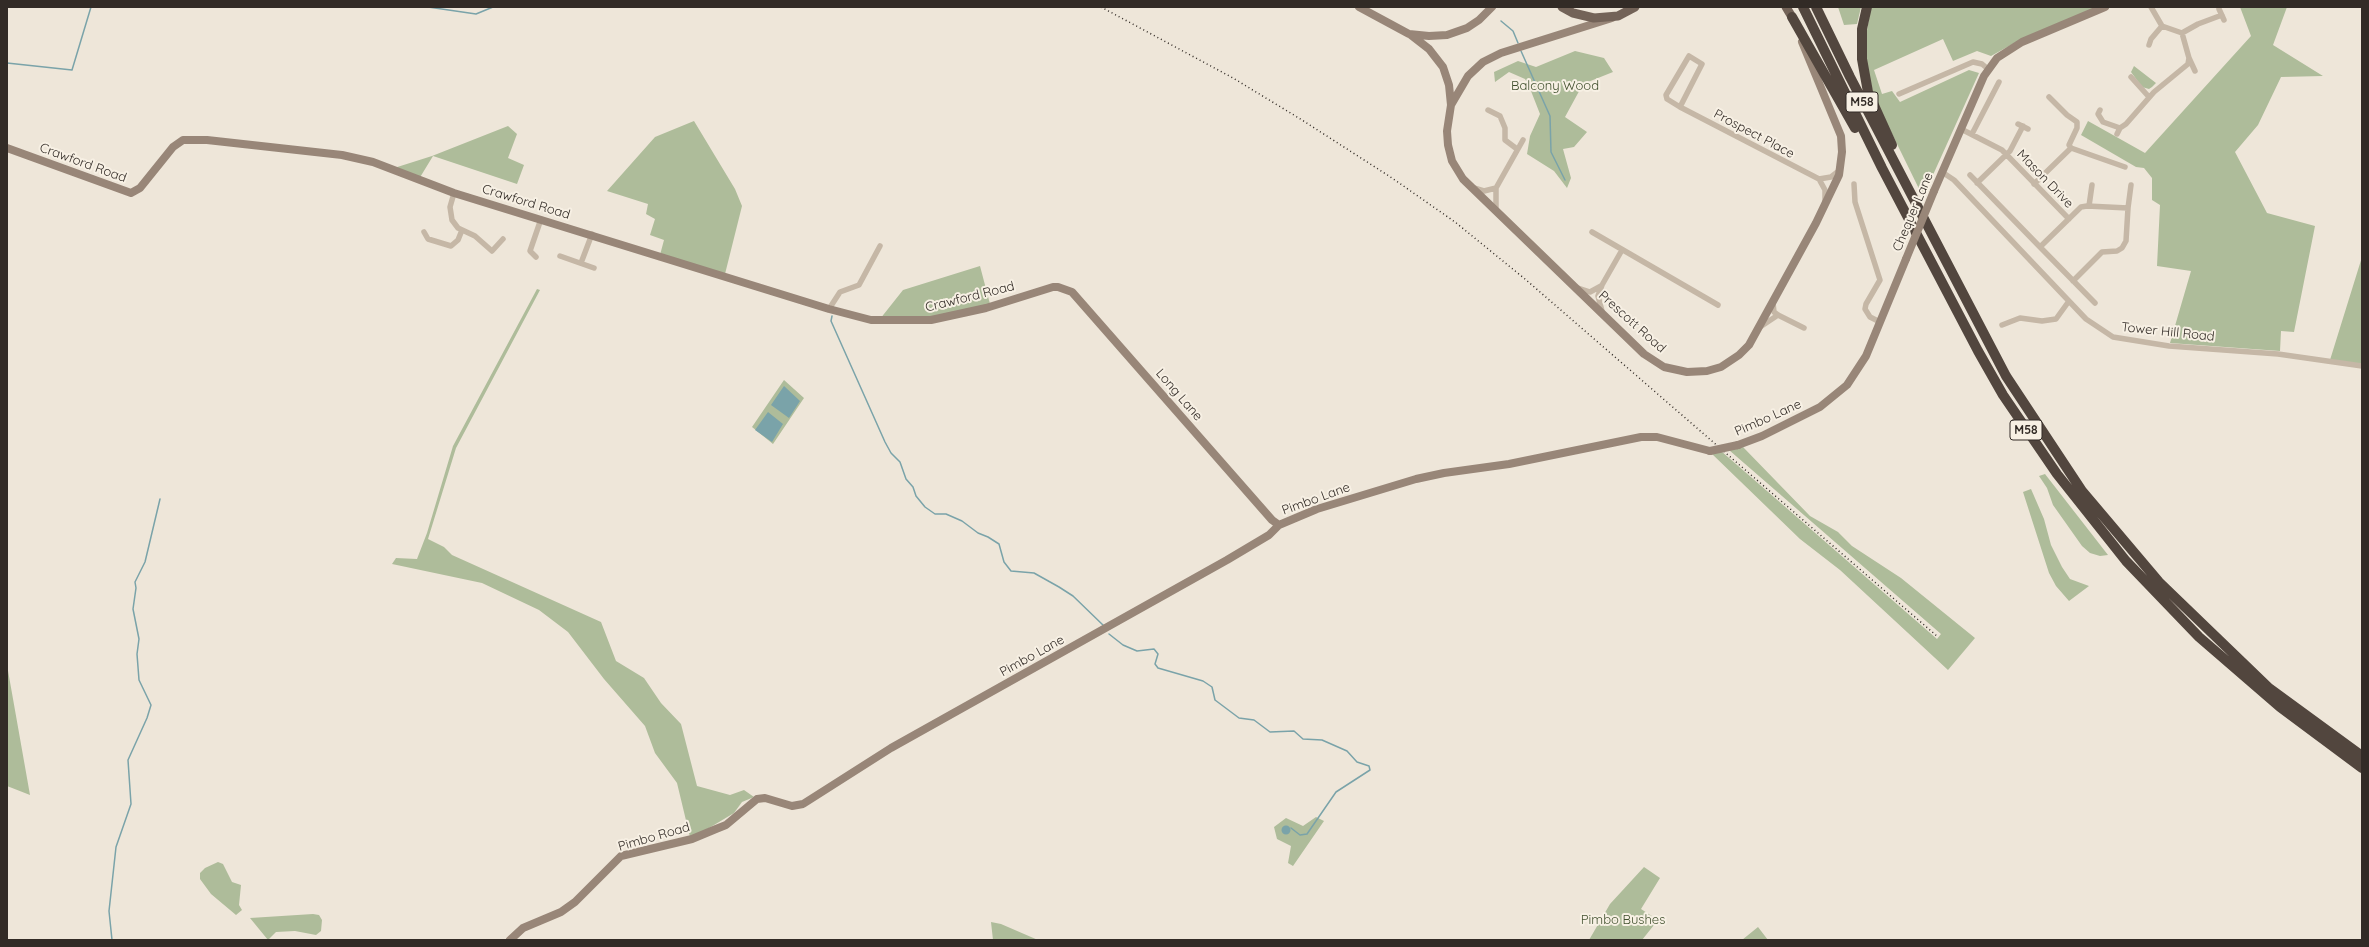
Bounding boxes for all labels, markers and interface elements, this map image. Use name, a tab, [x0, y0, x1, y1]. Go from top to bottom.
park label: Balcony Wood	[1511, 78, 1599, 94]
road number: M58	[1846, 92, 1878, 112]
street label: Prospect Place	[1711, 106, 1797, 162]
street label: Crawford Road	[37, 140, 129, 186]
street label: Mason Drive	[2013, 147, 2077, 211]
street label: Chequer Lane	[1889, 170, 1937, 254]
street label: Crawford Road	[480, 181, 572, 223]
street label: Crawford Road	[924, 278, 1016, 316]
street label: Prescott Road	[1595, 288, 1669, 356]
street label: Tower Hill Road	[2121, 319, 2215, 345]
street label: Long Lane	[1152, 366, 1206, 424]
street label: Pimbo Lane	[1732, 396, 1804, 440]
road number: M58	[2010, 420, 2042, 440]
street label: Pimbo Lane	[1280, 479, 1352, 519]
street label: Pimbo Lane	[997, 632, 1067, 680]
street label: Pimbo Road	[616, 819, 692, 855]
park label: Pimbo Bushes	[1581, 912, 1665, 928]

